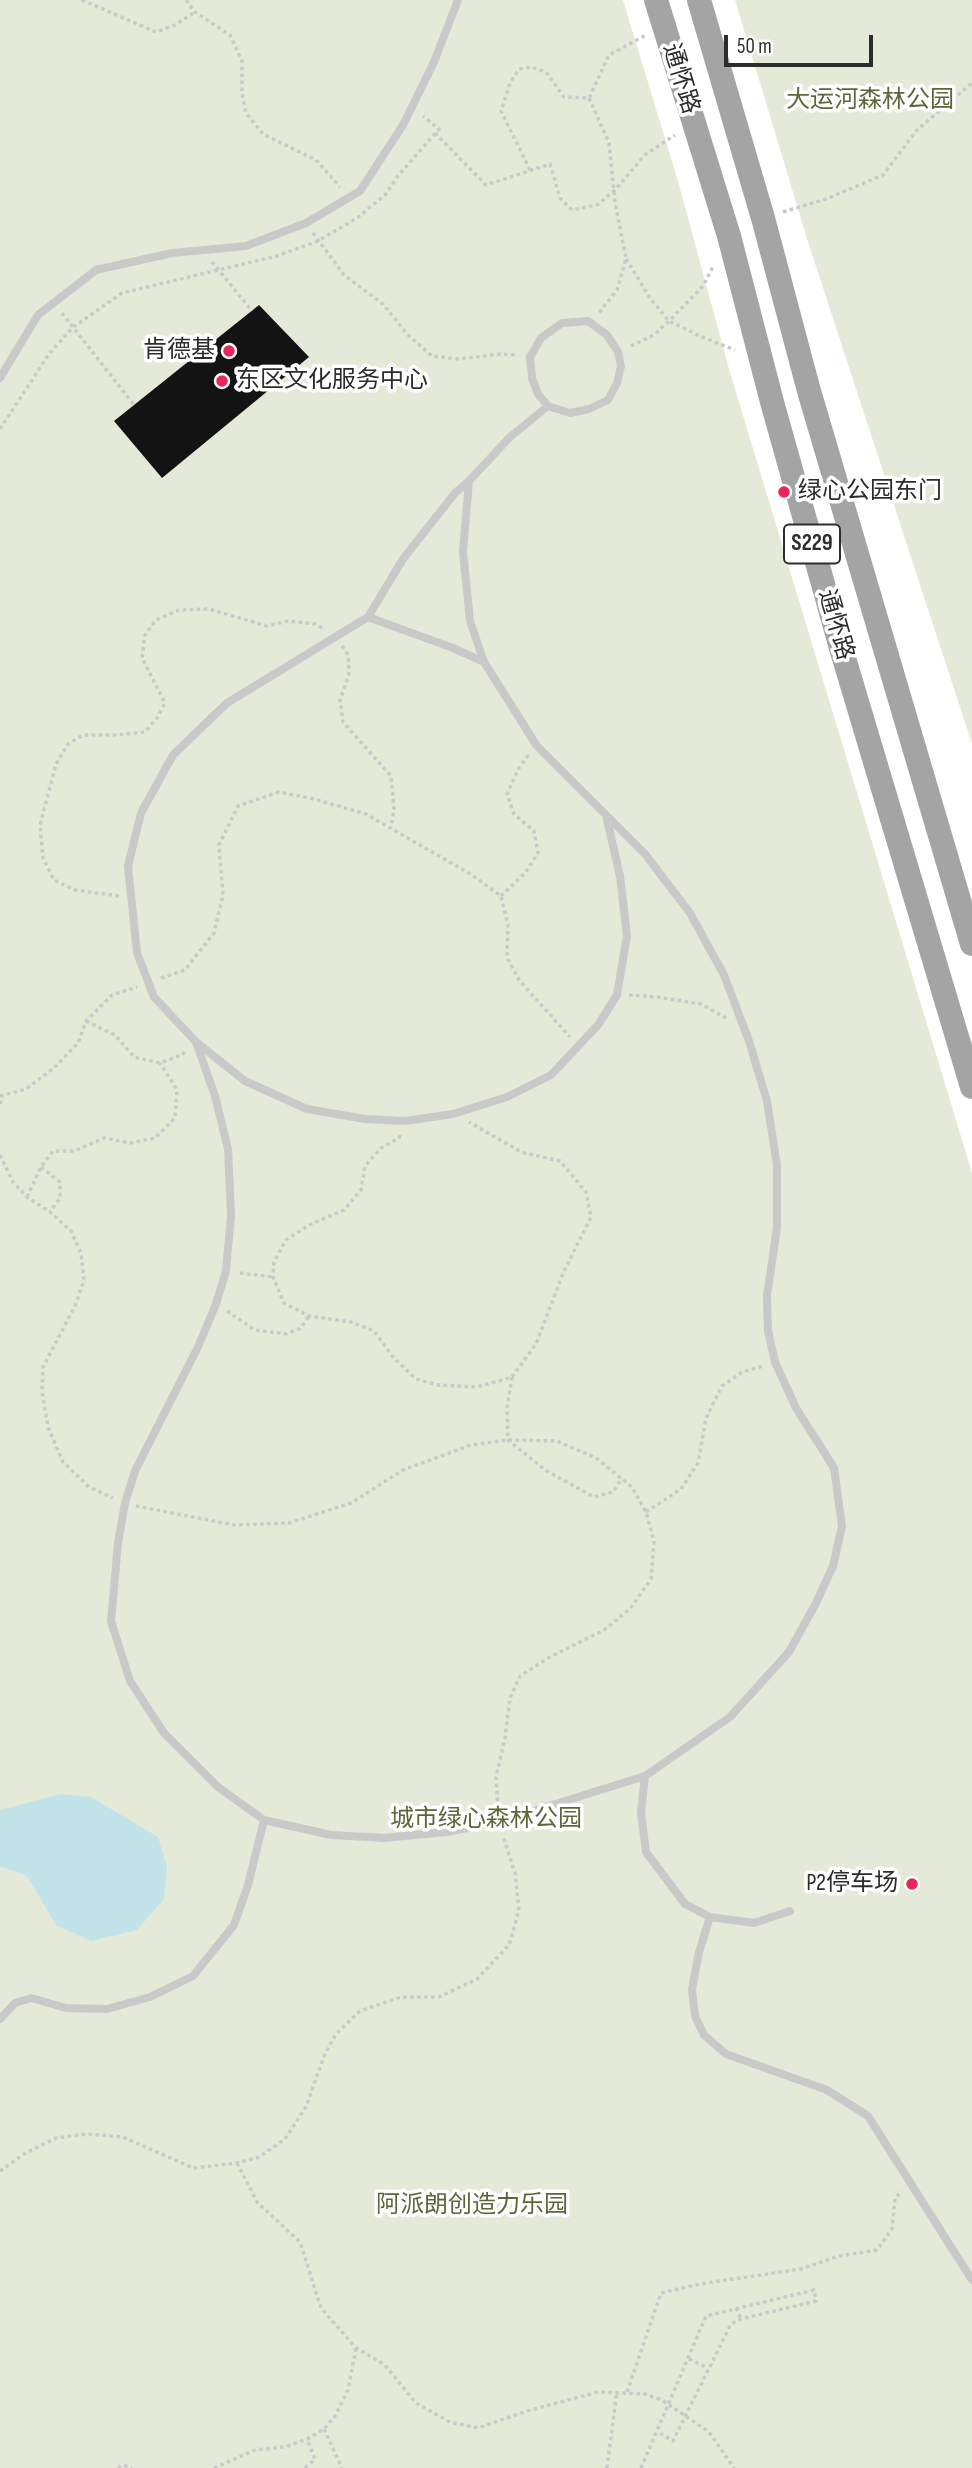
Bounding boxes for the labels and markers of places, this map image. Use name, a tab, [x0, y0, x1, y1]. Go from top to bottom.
place label: 肯德基	[143, 337, 215, 365]
marker: 肯德基	[221, 343, 237, 359]
place label: 东区文化服务中心	[236, 367, 428, 395]
marker: 东区文化服务中心	[214, 373, 230, 389]
place label: 绿心公园东门	[798, 478, 942, 506]
marker: 绿心公园东门	[776, 484, 792, 500]
place label: P2停车场	[806, 1870, 898, 1898]
marker: P2停车场	[904, 1876, 920, 1892]

